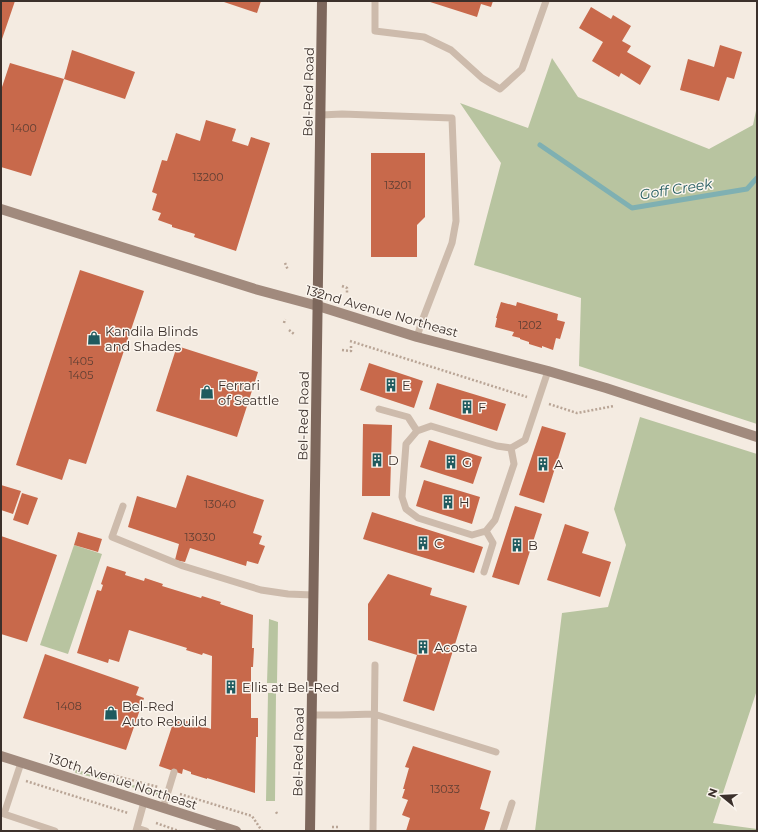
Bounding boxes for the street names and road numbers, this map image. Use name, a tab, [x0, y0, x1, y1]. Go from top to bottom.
street label: Bel-Red Road	[299, 47, 317, 137]
street label: 132nd Avenue Northeast	[304, 282, 460, 340]
street label: Bel-Red Road	[294, 371, 312, 461]
street label: Bel-Red Road	[289, 707, 307, 797]
street label: 130th Avenue Northeast	[46, 749, 200, 813]

